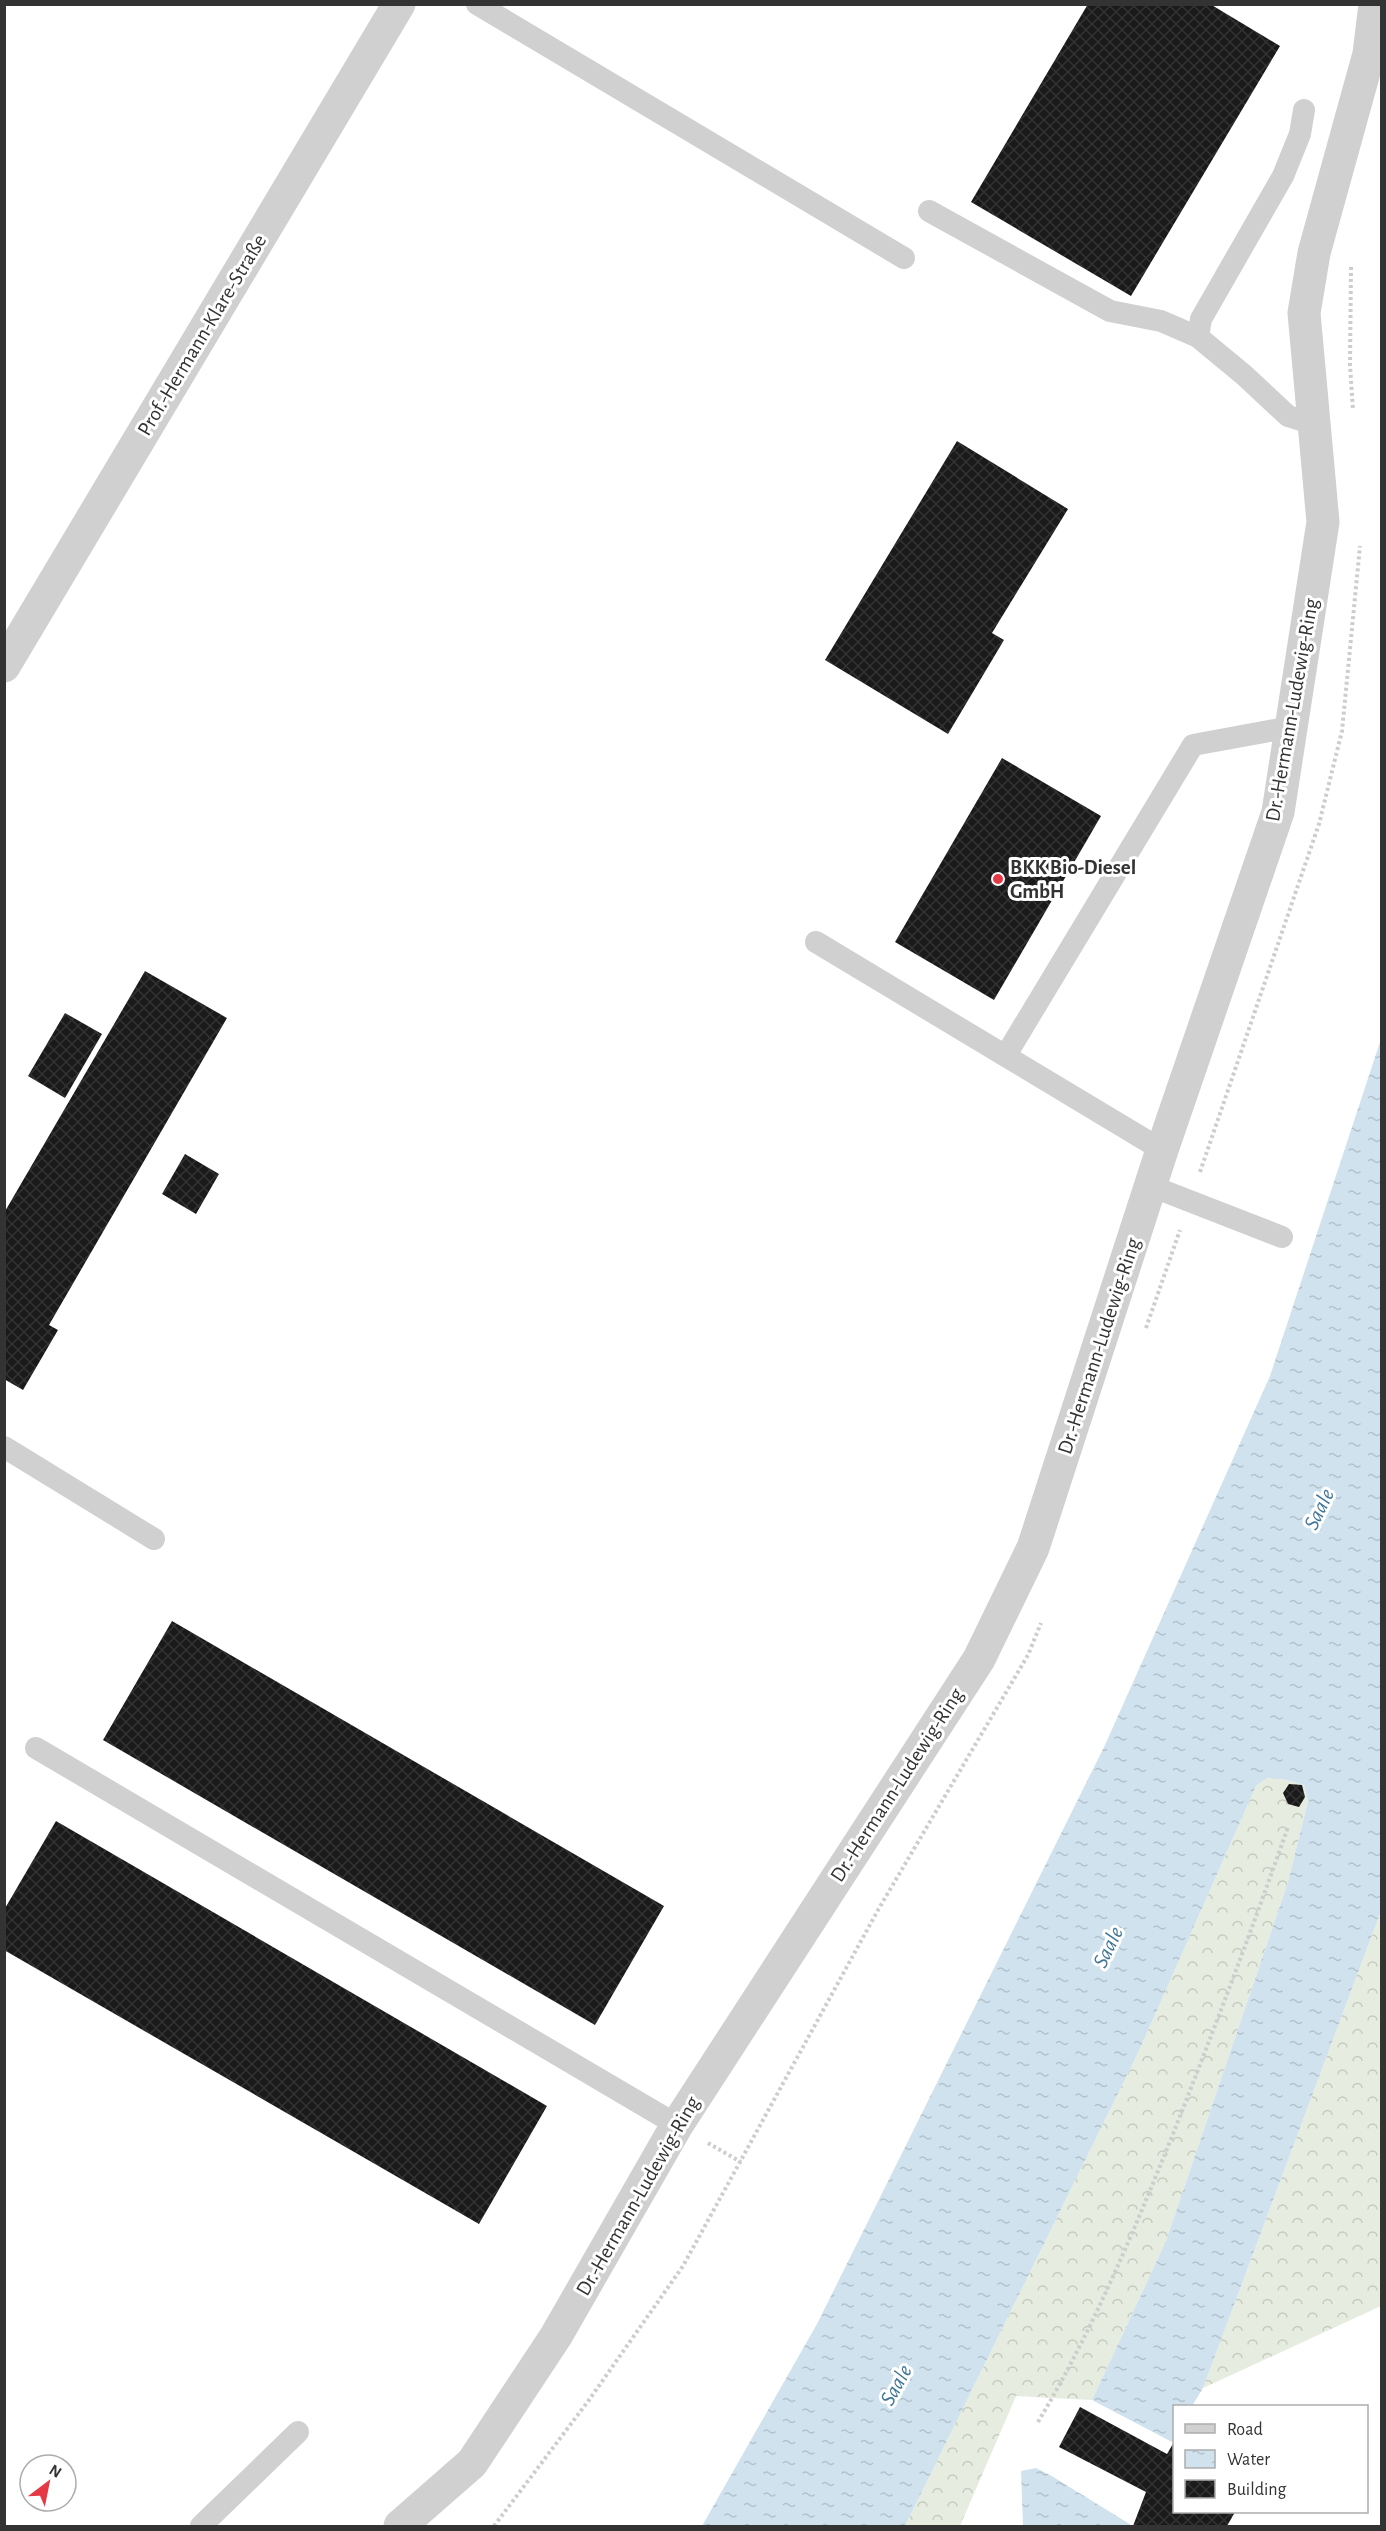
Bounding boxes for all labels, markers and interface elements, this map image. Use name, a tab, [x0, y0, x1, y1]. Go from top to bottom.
street label: Prof.-Hermann-Klare-Straße	[134, 231, 270, 439]
street label: Dr.-Hermann-Ludewig-Ring	[1262, 596, 1322, 823]
place label: BKK Bio-Diesel GmbH	[1010, 857, 1136, 902]
marker: BKK Bio-Diesel GmbH	[991, 872, 1005, 886]
street label: Dr.-Hermann-Ludewig-Ring	[1054, 1234, 1144, 1457]
water label: Saale	[1300, 1485, 1338, 1533]
street label: Dr.-Hermann-Ludewig-Ring	[827, 1684, 968, 1886]
water label: Saale	[1089, 1923, 1127, 1971]
street label: Dr.-Hermann-Ludewig-Ring	[572, 2092, 704, 2299]
water label: Saale	[876, 2361, 916, 2409]
legend	[1173, 2405, 1368, 2513]
text: Road	[1227, 2421, 1263, 2439]
text: Water	[1227, 2451, 1270, 2469]
north arrow	[18, 2453, 78, 2513]
text: N	[46, 2461, 64, 2481]
text: Building	[1227, 2481, 1287, 2499]

